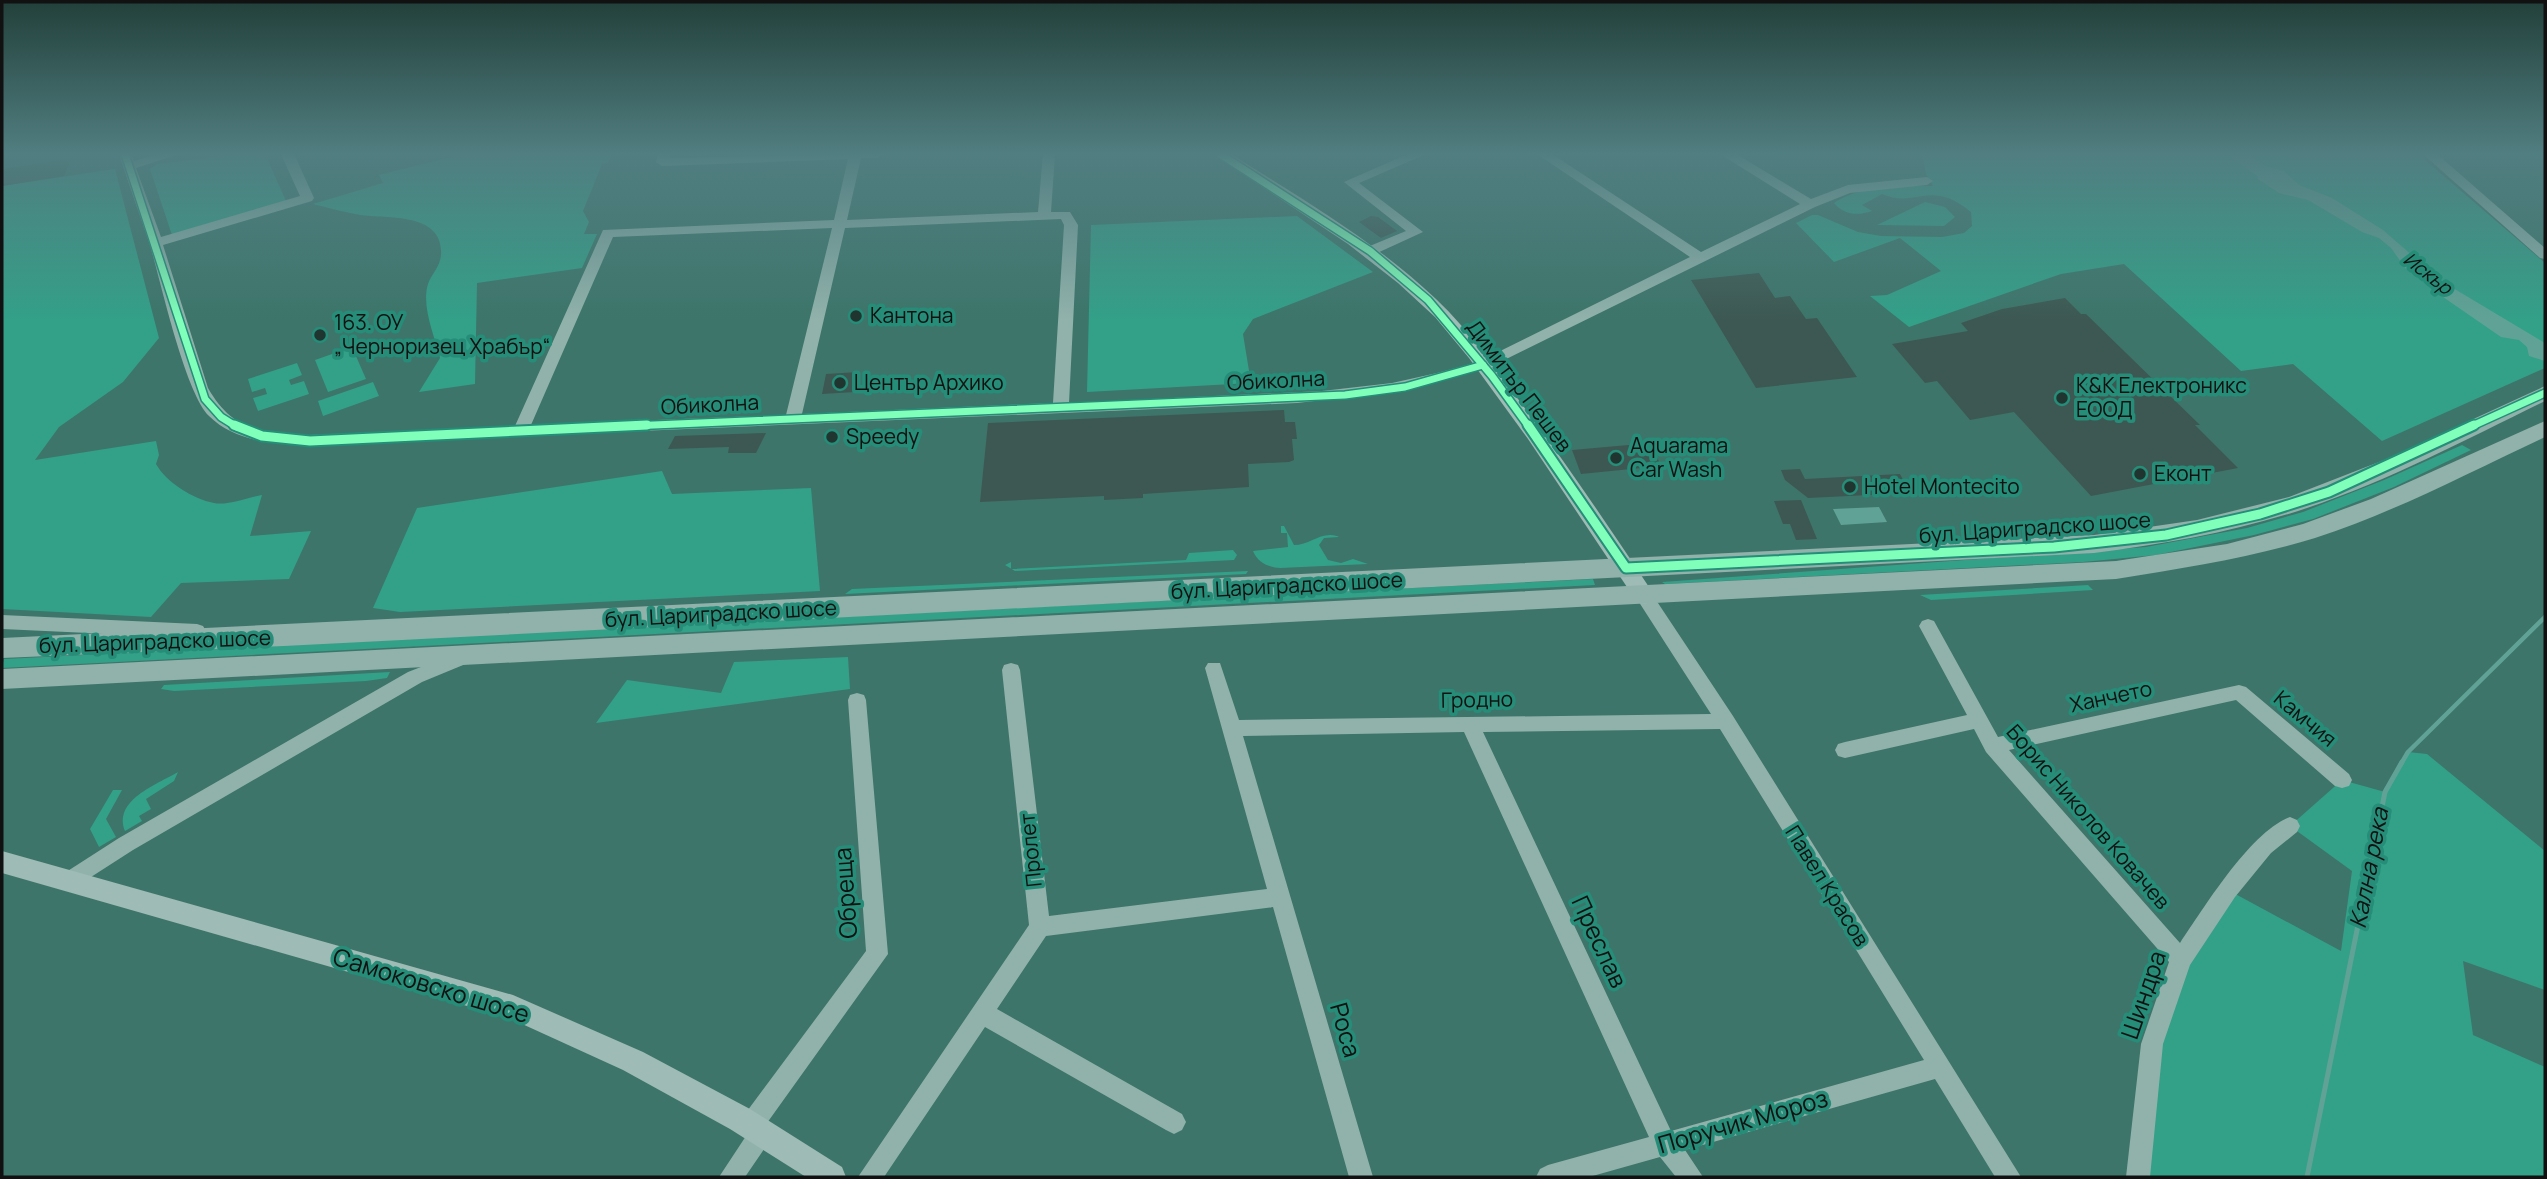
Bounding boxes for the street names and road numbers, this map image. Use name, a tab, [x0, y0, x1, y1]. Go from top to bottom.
street label: Димитър Пешев	[1461, 313, 1579, 457]
street label: Обиколна	[1226, 363, 1326, 397]
street label: Обиколна	[660, 387, 760, 421]
street label: бул. Цариградско шосе	[1918, 505, 2152, 549]
street label: бул. Цариградско шосе	[1170, 565, 1404, 605]
street label: бул. Цариградско шосе	[604, 593, 838, 633]
street label: бул. Цариградско шосе	[38, 623, 272, 659]
street label: Ханчето	[2067, 674, 2154, 718]
street label: Гродно	[1441, 684, 1513, 714]
street label: Камчия	[2268, 684, 2343, 753]
street label: Борис Николов Ковачев	[2001, 718, 2177, 915]
street label: Пролет	[1012, 811, 1048, 888]
street label: Павел Красов	[1780, 820, 1876, 951]
street label: Обреща	[825, 846, 864, 940]
street label: Преслав	[1565, 890, 1636, 993]
street label: Самоковско шосе	[329, 939, 534, 1030]
street label: Шиндра	[2112, 946, 2173, 1043]
street label: Роса	[1323, 998, 1370, 1061]
street label: Поручик Мороз	[1654, 1081, 1831, 1161]

